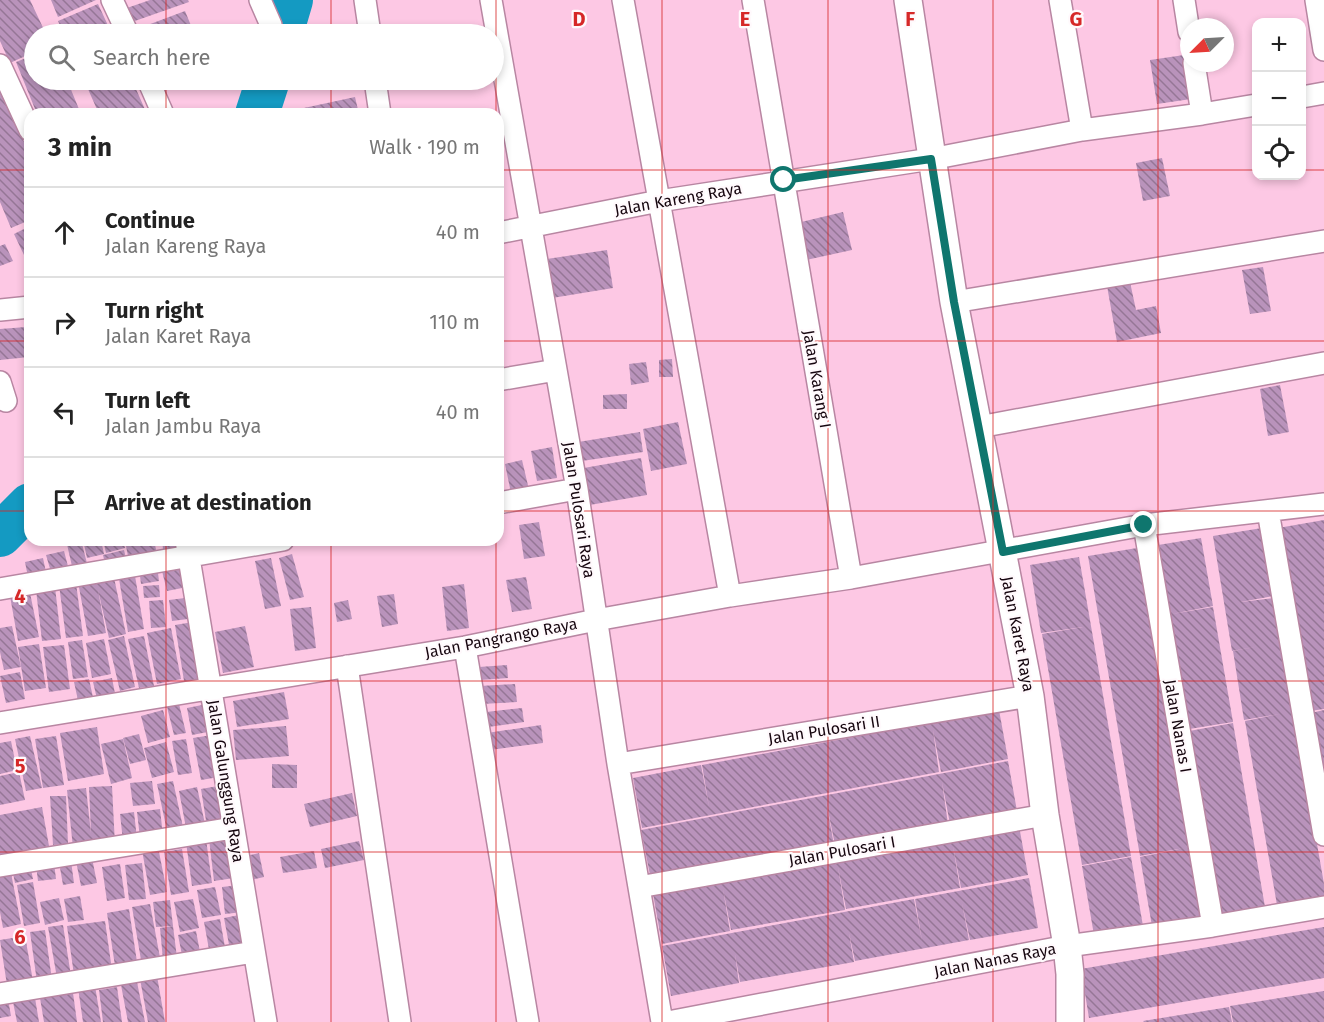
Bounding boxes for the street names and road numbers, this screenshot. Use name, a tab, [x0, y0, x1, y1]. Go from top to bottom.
street label: Jalan Kareng Raya	[613, 178, 743, 220]
street label: Jalan Karang I	[799, 328, 835, 430]
street label: Jalan Pulosari Raya	[559, 440, 599, 580]
street label: Jalan Karet Raya	[998, 575, 1038, 693]
street label: Jalan Pangrango Raya	[423, 614, 579, 662]
street label: Jalan Nanas I	[1160, 678, 1196, 774]
street label: Jalan Galunggung Raya	[204, 698, 248, 864]
street label: Jalan Pulosari II	[767, 712, 881, 748]
street label: Jalan Pulosari I	[787, 832, 897, 870]
street label: Jalan Nanas Raya	[932, 939, 1058, 981]

